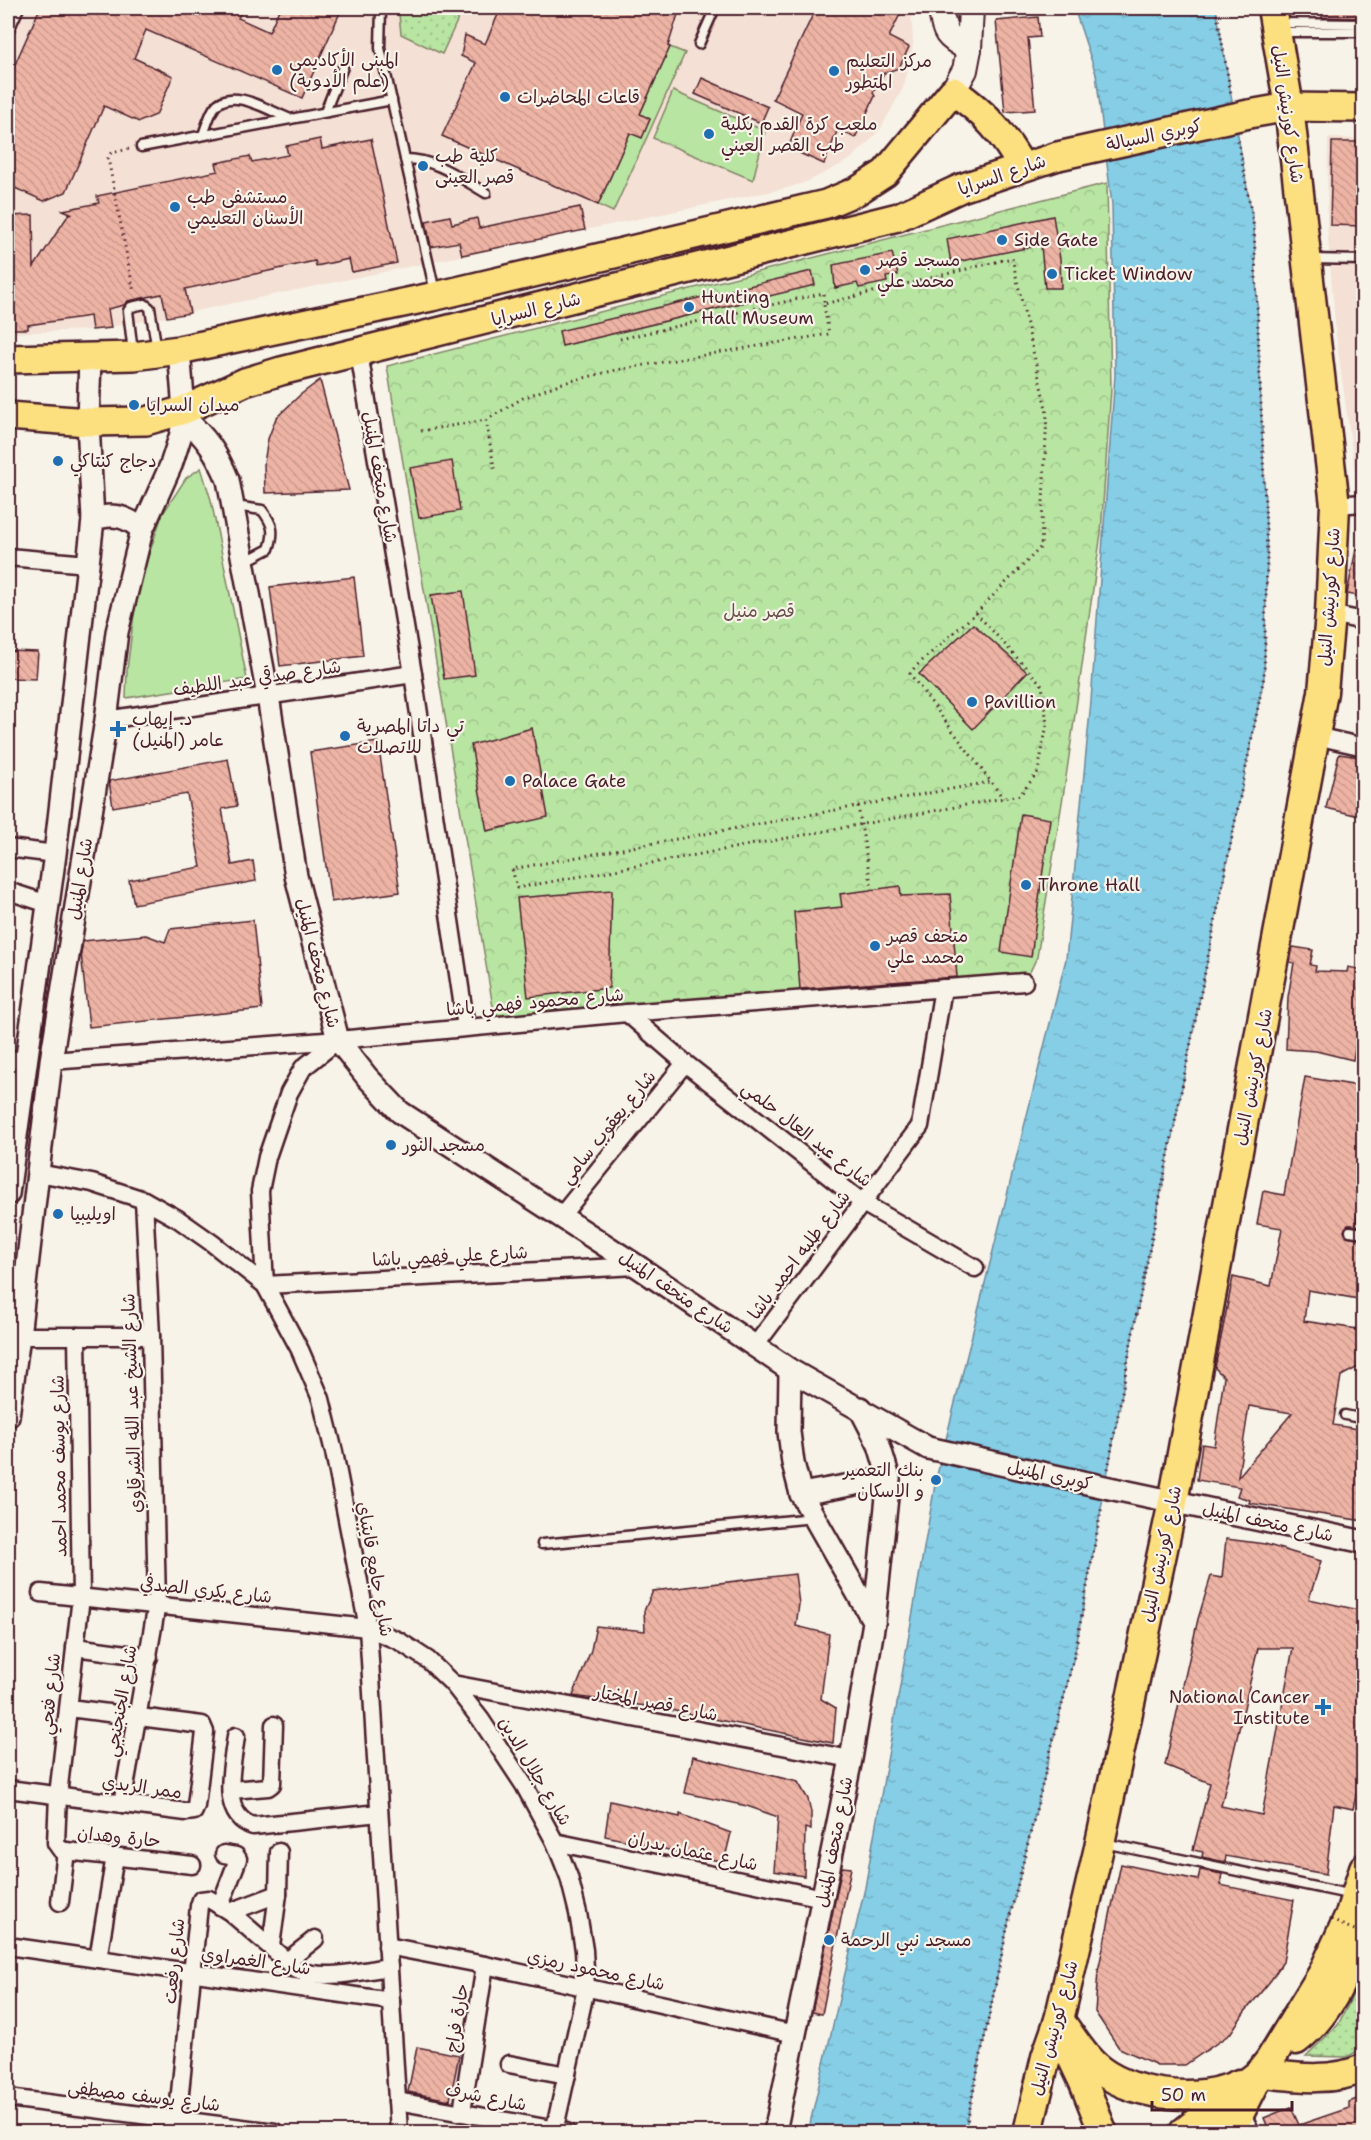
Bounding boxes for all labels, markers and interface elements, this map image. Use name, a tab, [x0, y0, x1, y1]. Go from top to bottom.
street label: شارع كورنيش النيل	[1266, 43, 1310, 185]
place label: المبنى الأكاديمي (علم الأدوية)	[289, 48, 399, 95]
place label: مركز التعليم المتطور	[844, 49, 932, 94]
marker: المبنى الأكاديمي (علم الأدوية)	[270, 63, 284, 77]
marker: مركز التعليم المتطور	[827, 64, 841, 78]
place label: قاعات المحاضرات	[517, 85, 640, 109]
marker: قاعات المحاضرات	[498, 90, 512, 104]
place label: ملعب كرة القدم بكلية طب القصر العيني	[721, 112, 878, 161]
street label: كوبري السيالة	[1104, 113, 1205, 158]
marker: ملعب كرة القدم بكلية طب القصر العيني	[702, 127, 716, 141]
place label: كلية طب قصر العينى	[435, 144, 514, 189]
street label: شارع السرايا	[955, 149, 1049, 201]
marker: كلية طب قصر العينى	[416, 159, 430, 173]
place label: مستشفى طب الأسنان التعليمي	[187, 185, 303, 234]
marker: مستشفى طب الأسنان التعليمي	[168, 200, 182, 214]
place label: Side Gate	[1014, 228, 1099, 252]
marker: Side Gate	[995, 233, 1009, 247]
place label: مسجد قصر محمد علي	[875, 248, 960, 297]
place label: Ticket Window	[1064, 262, 1193, 286]
marker: مسجد قصر محمد علي	[858, 263, 872, 277]
marker: Ticket Window	[1045, 267, 1059, 281]
place label: Hunting Hall Museum	[701, 285, 814, 330]
street label: شارع السرايا	[489, 286, 583, 332]
marker: Hunting Hall Museum	[682, 300, 696, 314]
place label: ميدان السرايا	[146, 393, 240, 417]
marker: ميدان السرايا	[127, 398, 141, 412]
street label: شارع متحف المنيل	[357, 409, 403, 545]
place label: دجاج كنتاكي	[70, 449, 157, 477]
marker: دجاج كنتاكي	[51, 454, 65, 468]
street label: شارع كورنيش النيل	[1312, 527, 1346, 667]
park label: قصر منيل	[723, 599, 795, 623]
street label: شارع صدقي عبد اللطيف	[171, 654, 343, 703]
place label: Pavillion	[984, 690, 1056, 714]
marker: Pavillion	[965, 695, 979, 709]
place label: د. إيهاب عامر (المنيل)	[132, 707, 225, 752]
place label: تي داتا المصرية للاتصلات	[357, 714, 465, 759]
marker: د. إيهاب عامر (المنيل)	[109, 720, 127, 738]
marker: تي داتا المصرية للاتصلات	[338, 729, 352, 743]
place label: Palace Gate	[522, 769, 626, 793]
marker: Palace Gate	[503, 774, 517, 788]
street label: شارع المنيل	[62, 836, 98, 922]
place label: Throne Hall	[1038, 873, 1140, 897]
marker: Throne Hall	[1019, 878, 1033, 892]
street label: شارع متحف المنيل	[290, 895, 346, 1031]
place label: متحف قصر محمد علي	[885, 924, 968, 973]
marker: متحف قصر محمد علي	[868, 939, 882, 953]
street label: شارع محمود فهمي باشا	[445, 982, 625, 1026]
street label: شارع كورنيش النيل	[1228, 1006, 1278, 1148]
street label: شارع يعقوب سامي	[555, 1065, 664, 1191]
street label: شارع عبد العال حلمي	[734, 1075, 877, 1196]
place label: مسجد النور	[401, 1133, 485, 1157]
marker: مسجد النور	[384, 1138, 398, 1152]
street label: شارع طلبه احمد باشا	[742, 1185, 856, 1325]
place label: اويليبيا	[70, 1202, 116, 1226]
marker: اويليبيا	[51, 1207, 65, 1221]
street label: شارع علي فهمي باشا	[372, 1240, 529, 1276]
street label: شارع متحف المنيل	[614, 1245, 738, 1339]
street label: شارع الشيخ عبد الله الشرقاوي	[116, 1293, 149, 1513]
street label: شارع يوسف محمد احمد	[45, 1375, 73, 1557]
street label: كوبرى المنيل	[1005, 1454, 1095, 1496]
place label: بنك التعمير و الاسكان	[841, 1458, 924, 1503]
marker: بنك التعمير و الاسكان	[929, 1473, 943, 1487]
street label: شارع كورنيش النيل	[1135, 1483, 1187, 1625]
street label: شارع متحف المنيل	[1200, 1496, 1336, 1548]
street label: شارع جامع قايتباي	[350, 1500, 399, 1639]
street label: شارع بكري الصدفي	[139, 1571, 273, 1610]
street label: شارع الجنجنجي	[99, 1643, 147, 1760]
street label: شارع فتحي	[34, 1652, 70, 1737]
street label: شارع قصر المختار	[590, 1679, 720, 1727]
place label: National Cancer Institute	[1169, 1685, 1310, 1730]
marker: National Cancer Institute	[1314, 1698, 1332, 1716]
street label: شارع جلال الدين	[493, 1712, 577, 1830]
street label: ممر الريدي	[100, 1770, 184, 1805]
street label: شارع متحف المنيل	[810, 1774, 858, 1910]
street label: حارة وهدان	[76, 1821, 162, 1853]
street label: شارع عثمان بدران	[626, 1826, 760, 1876]
street label: شارع رفعت	[158, 1917, 190, 2005]
place label: مسجد نبي الرحمة	[841, 1928, 972, 1956]
marker: مسجد نبي الرحمة	[822, 1933, 836, 1947]
street label: شارع الغمراوي	[200, 1941, 312, 1982]
street label: شارع محمود رمزي	[525, 1944, 667, 1997]
street label: شارع كورنيش النيل	[1024, 1958, 1084, 2098]
street label: حارة فراج	[440, 1982, 474, 2054]
scale bar	[1152, 2074, 1292, 2112]
street label: شارع يوسف مصطفى	[66, 2075, 222, 2117]
street label: شارع شرف	[443, 2077, 529, 2117]
text: 50 m	[1161, 2083, 1206, 2107]

